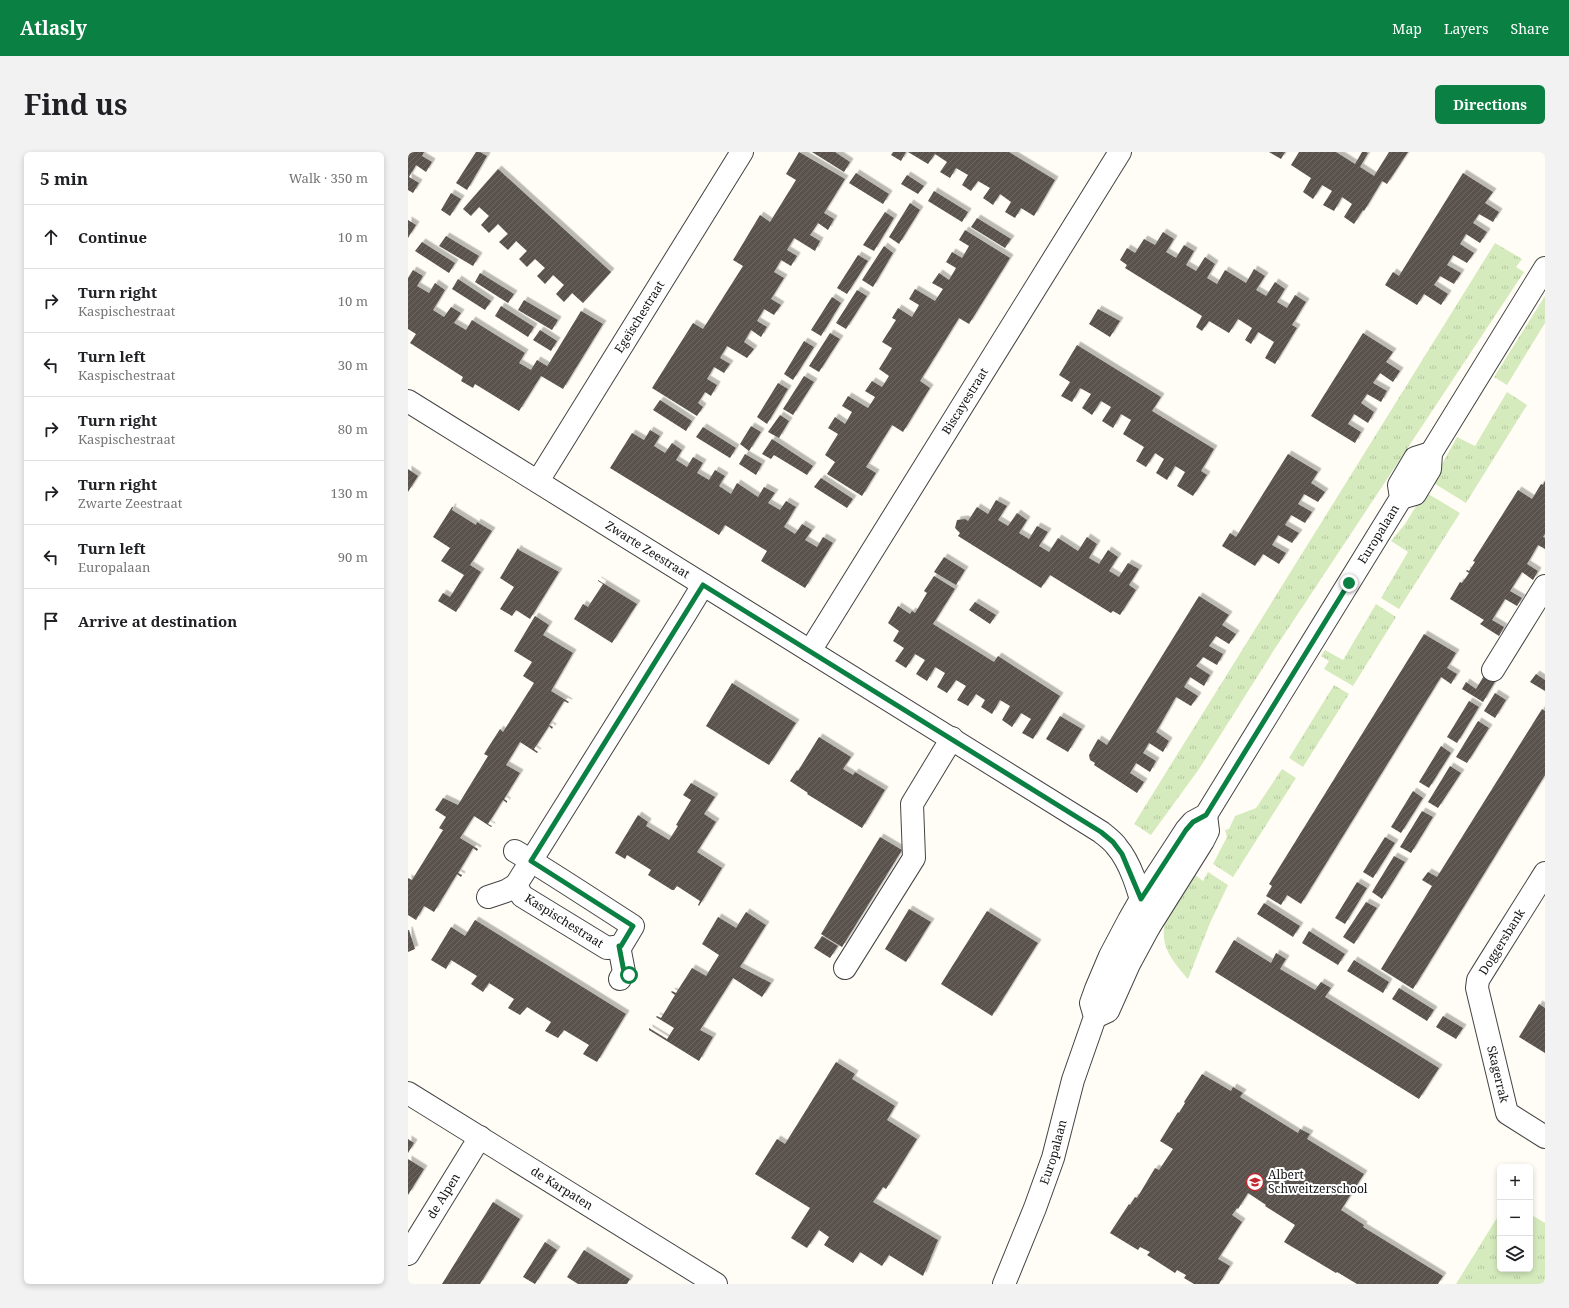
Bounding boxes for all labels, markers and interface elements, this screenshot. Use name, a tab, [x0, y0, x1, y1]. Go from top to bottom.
text: Atlasly	[20, 15, 87, 41]
text: Map	[1392, 19, 1422, 38]
text: Layers	[1444, 19, 1489, 38]
text: Share	[1511, 19, 1549, 38]
text: Find us	[24, 85, 128, 123]
button: Directions	[1435, 85, 1545, 124]
text: 5 min	[40, 167, 88, 190]
text: Walk · 350 m	[289, 169, 368, 187]
icon: ahead	[40, 226, 62, 248]
text: Continue	[78, 227, 147, 247]
text: 10 m	[338, 228, 368, 246]
street label: Egeïschestraat	[610, 277, 668, 356]
text: Turn right	[78, 282, 157, 302]
icon: right	[40, 290, 62, 312]
text: 10 m	[338, 292, 368, 310]
text: Kaspischestraat	[78, 302, 175, 320]
text: Turn left	[78, 346, 146, 366]
icon: left	[40, 354, 62, 376]
text: 30 m	[338, 356, 368, 374]
street label: Biscayestraat	[938, 364, 992, 438]
text: Kaspischestraat	[78, 366, 175, 384]
text: Turn right	[78, 410, 157, 430]
icon: right	[40, 418, 62, 440]
text: 80 m	[338, 420, 368, 438]
text: Kaspischestraat	[78, 430, 175, 448]
text: Turn right	[78, 474, 157, 494]
icon: right	[40, 482, 62, 504]
text: 130 m	[331, 484, 368, 502]
text: Zwarte Zeestraat	[78, 494, 182, 512]
street label: Europalaan	[1354, 501, 1403, 567]
street label: Zwarte Zeestraat	[602, 517, 693, 582]
text: Turn left	[78, 538, 146, 558]
icon: left	[40, 546, 62, 568]
text: 90 m	[338, 548, 368, 566]
text: Europalaan	[78, 558, 150, 576]
route end	[1340, 574, 1358, 592]
icon: arrive	[40, 610, 62, 632]
text: Arrive at destination	[78, 611, 237, 631]
street label: Kaspischestraat	[522, 890, 607, 952]
street label: Doggersbank	[1475, 905, 1529, 978]
route start	[620, 966, 638, 984]
street label: Skagerrak	[1483, 1044, 1513, 1105]
street label: Europalaan	[1035, 1118, 1071, 1187]
street label: de Karpaten	[528, 1162, 597, 1214]
map controls	[1497, 1164, 1533, 1272]
button: +	[1497, 1164, 1533, 1200]
place label: Albert Schweitzerschool	[1268, 1166, 1368, 1197]
street label: de Alpen	[423, 1170, 464, 1222]
school or university icon: Albert Schweitzerschool	[1245, 1172, 1265, 1192]
button: −	[1497, 1200, 1533, 1236]
button: layers	[1497, 1236, 1533, 1272]

